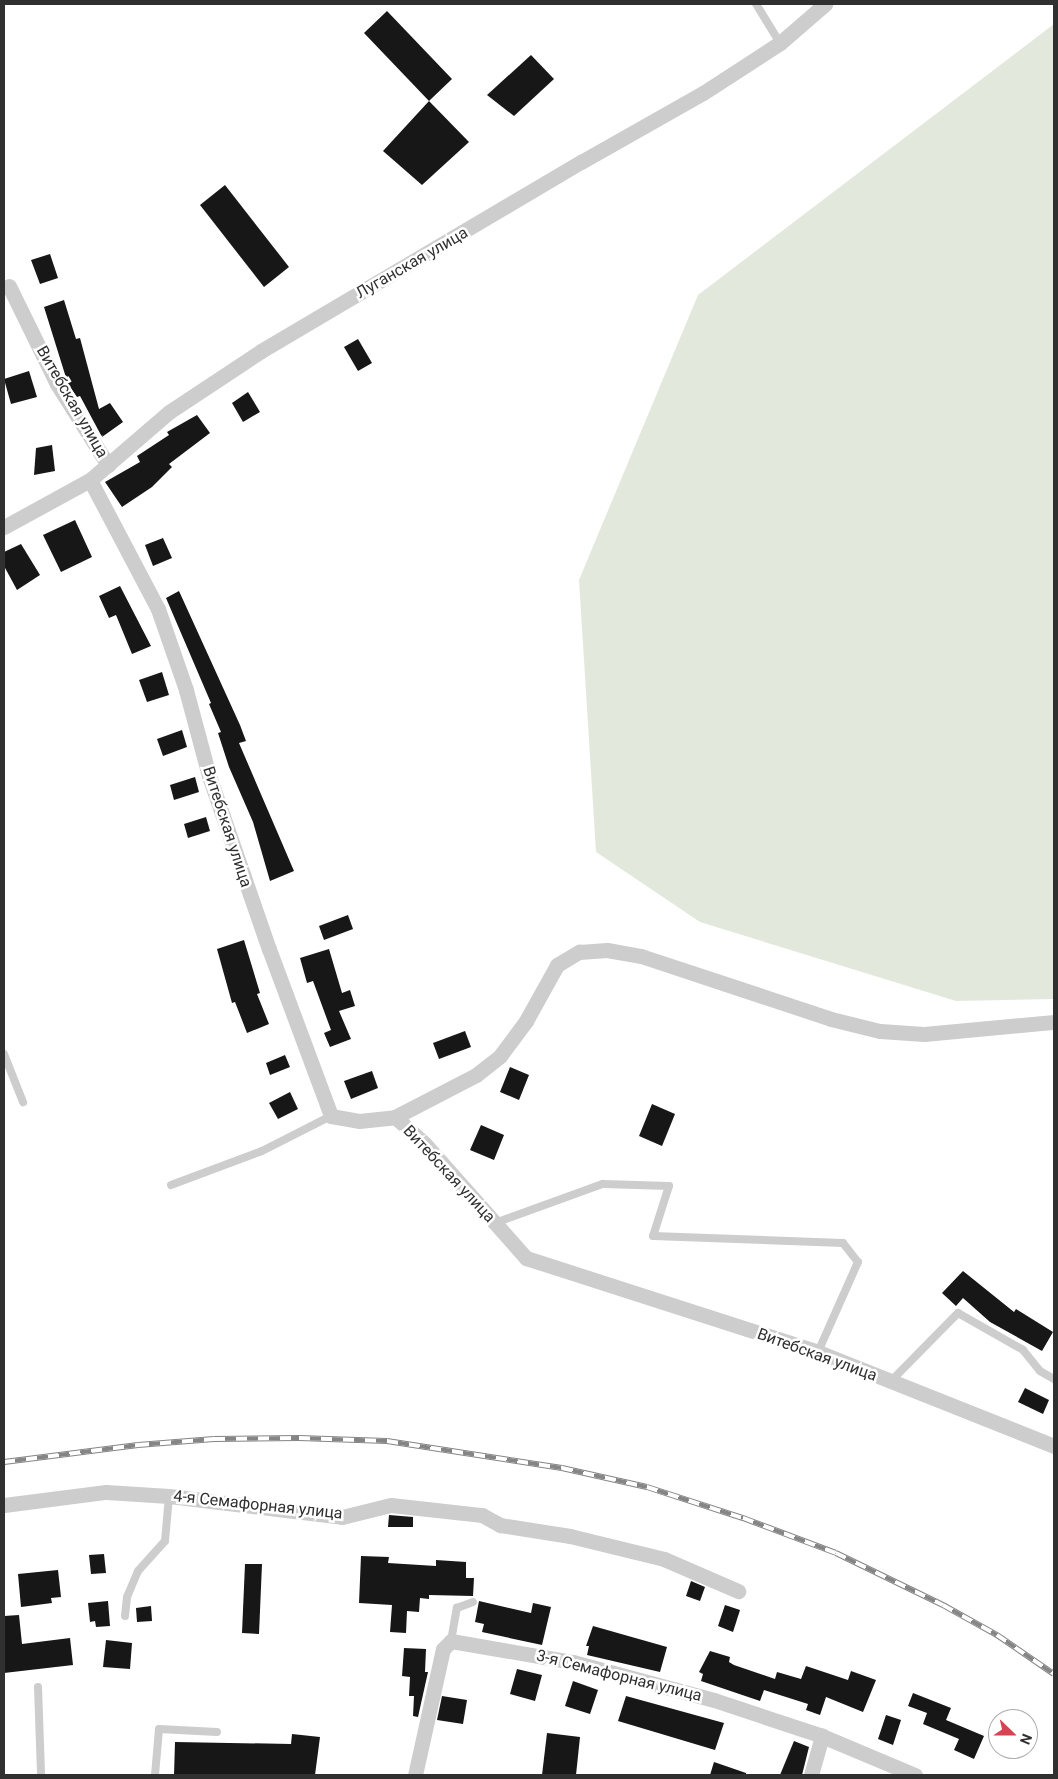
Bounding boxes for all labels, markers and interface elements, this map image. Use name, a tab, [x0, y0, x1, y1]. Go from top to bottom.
street label: Луганская улица	[353, 223, 471, 303]
street label: Витебская улица	[32, 343, 112, 461]
street label: Витебская улица	[198, 764, 256, 890]
street label: Витебская улица	[399, 1121, 499, 1227]
street label: Витебская улица	[755, 1324, 879, 1386]
street label: 4-я Семафорная улица	[172, 1487, 344, 1523]
street label: 3-я Семафорная улица	[534, 1646, 704, 1706]
north arrow	[988, 1709, 1038, 1759]
text: N	[1017, 1732, 1035, 1747]

